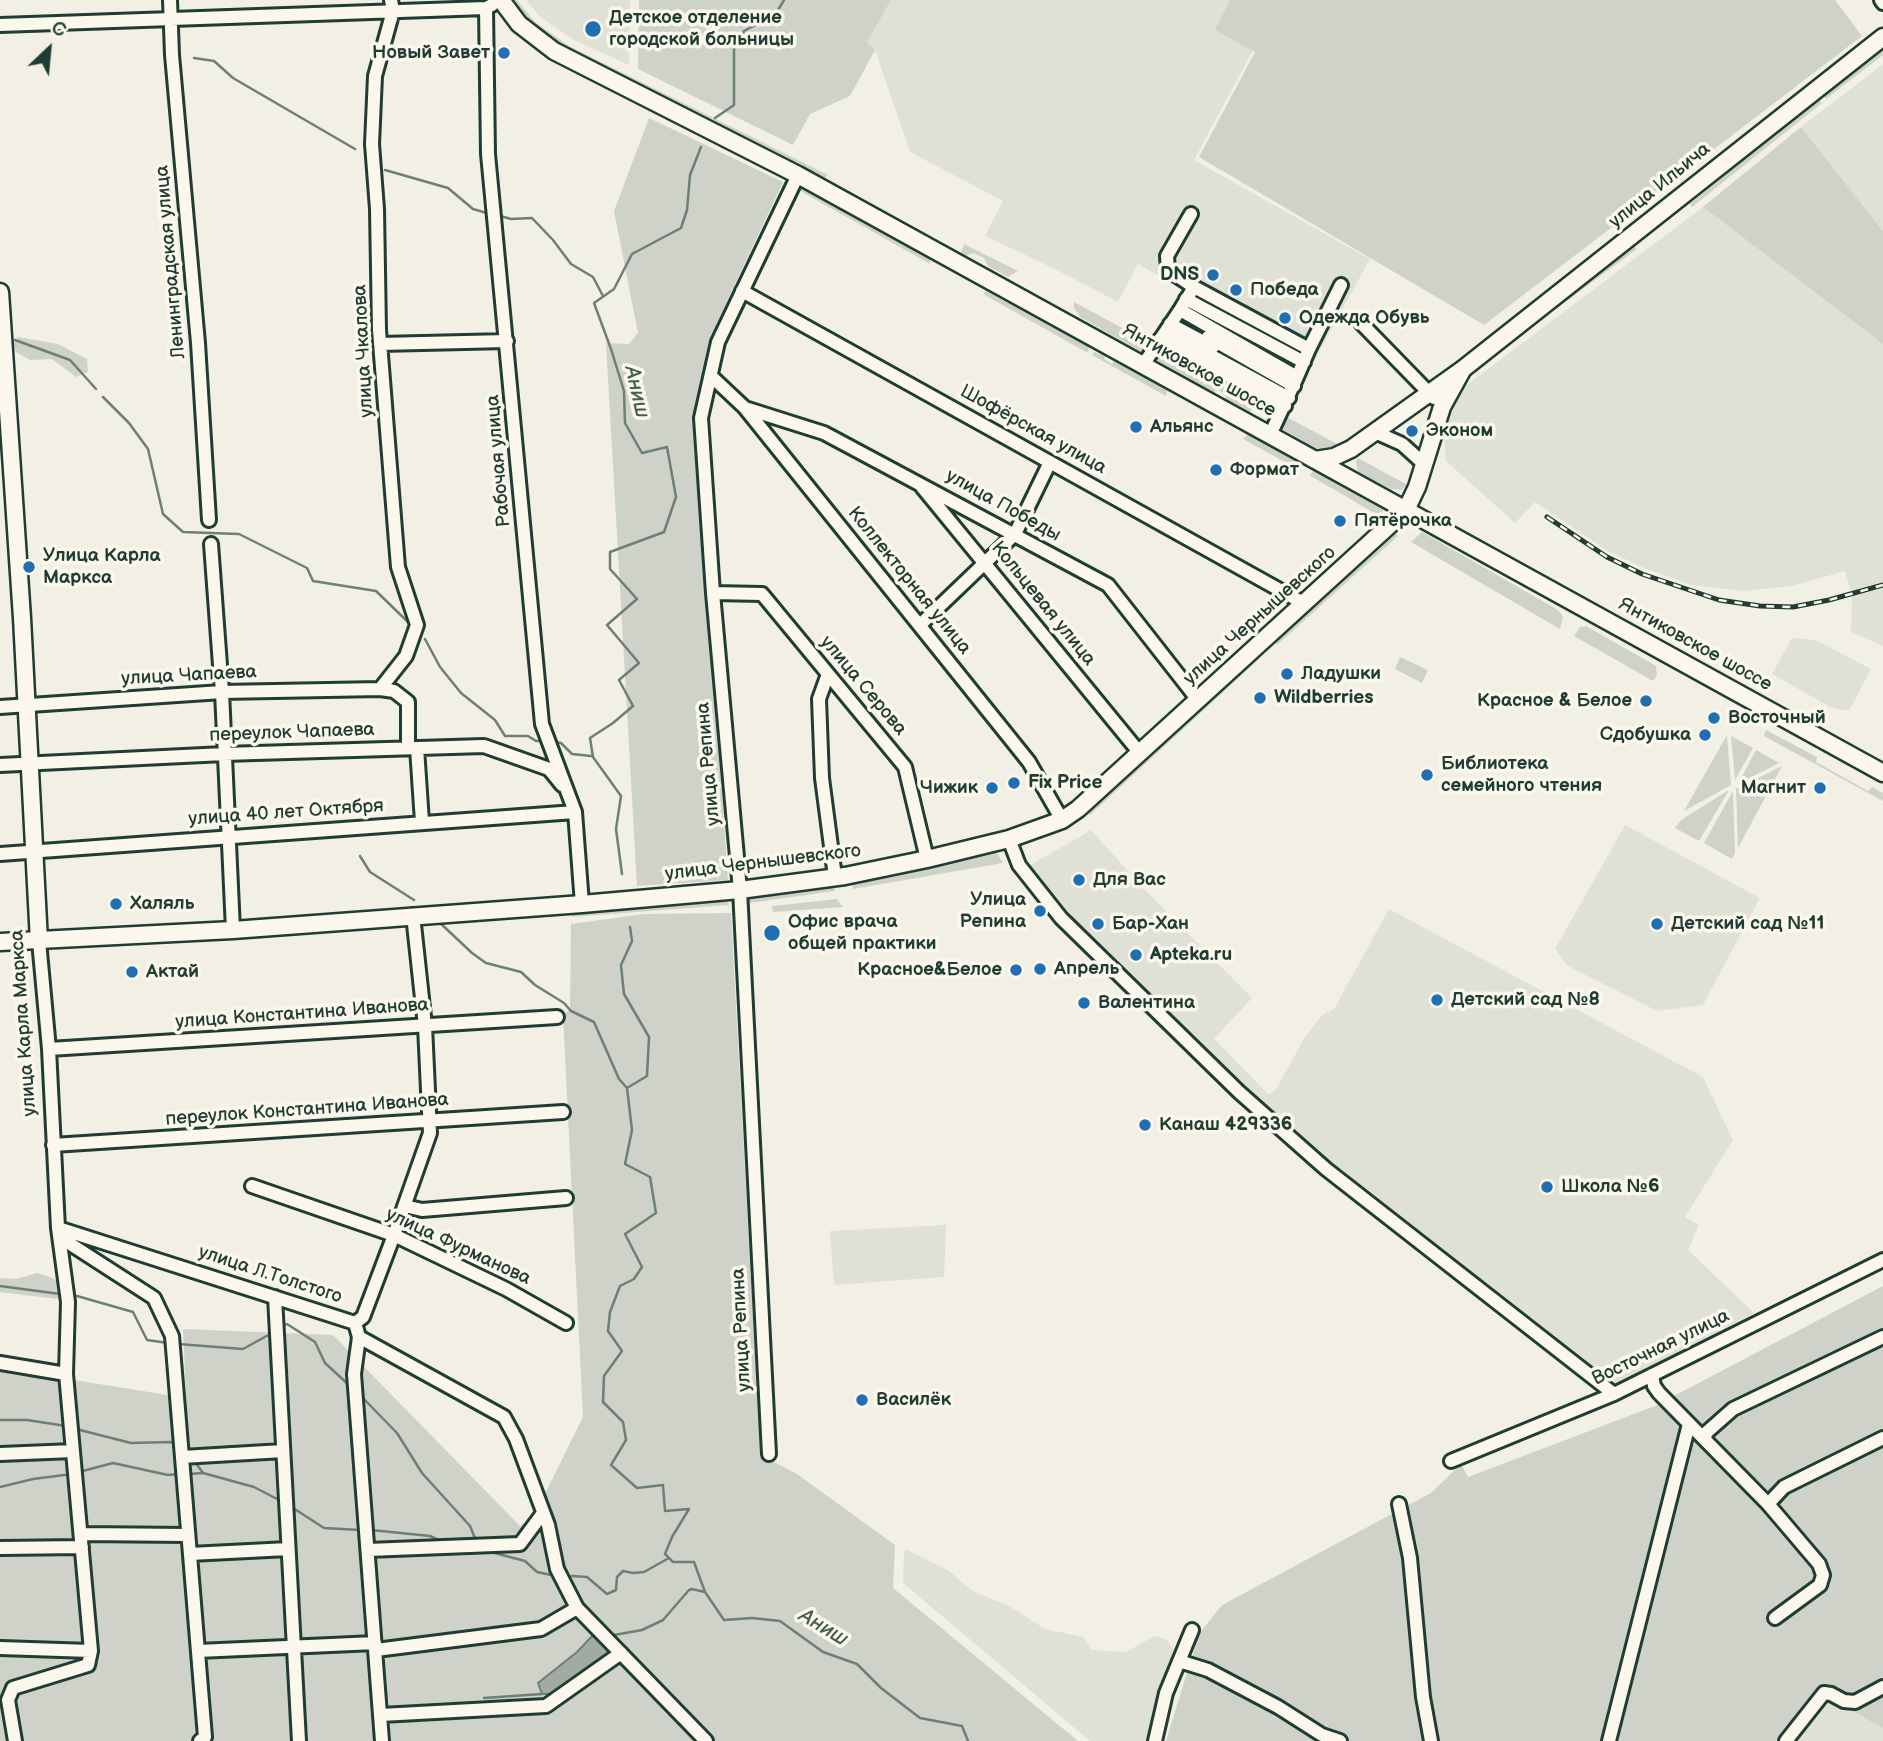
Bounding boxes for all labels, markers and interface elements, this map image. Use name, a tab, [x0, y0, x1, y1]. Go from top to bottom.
place label: Детское отделение городской больницы	[609, 7, 794, 51]
north arrow	[14, 14, 84, 84]
text: С	[47, 16, 69, 43]
marker: Детское отделение городской больницы	[583, 19, 603, 39]
place label: Новый Завет	[372, 42, 490, 64]
marker: Новый Завет	[496, 45, 512, 61]
street label: улица Ильича	[1605, 138, 1715, 234]
street label: Ленинградская улица	[151, 164, 191, 360]
place label: DNS	[1160, 264, 1199, 286]
marker: DNS	[1205, 267, 1221, 283]
place label: Победа	[1250, 279, 1319, 301]
marker: Победа	[1228, 282, 1244, 298]
street label: улица Чкалова	[349, 284, 379, 418]
place label: Одежда Обувь	[1299, 307, 1429, 329]
marker: Одежда Обувь	[1277, 310, 1293, 326]
street label: Янтиковское шоссе	[1118, 319, 1280, 423]
water label: Аниш	[618, 364, 654, 420]
street label: Шофёрская улица	[956, 380, 1110, 480]
street label: Рабочая улица	[482, 394, 516, 528]
place label: Альянс	[1150, 416, 1214, 438]
marker: Альянс	[1128, 419, 1144, 435]
place label: Эконом	[1426, 420, 1493, 442]
marker: Эконом	[1404, 423, 1420, 439]
place label: Формат	[1230, 459, 1299, 481]
marker: Формат	[1208, 462, 1224, 478]
street label: улица Победы	[941, 465, 1065, 547]
street label: Коллекторная улица	[842, 502, 976, 660]
place label: Пятёрочка	[1354, 510, 1452, 532]
marker: Пятёрочка	[1332, 513, 1348, 529]
street label: Кольцевая улица	[986, 537, 1100, 671]
street label: улица Чернышевского	[1179, 542, 1341, 690]
place label: Улица Карла Маркса	[43, 545, 161, 589]
marker: Улица Карла Маркса	[21, 559, 37, 575]
street label: Янтиковское шоссе	[1614, 593, 1776, 697]
street label: улица Серова	[815, 632, 911, 740]
street label: улица Чапаева	[121, 661, 257, 691]
place label: Ладушки	[1301, 663, 1381, 685]
marker: Ладушки	[1279, 666, 1295, 682]
place label: Wildberries	[1274, 687, 1374, 709]
marker: Wildberries	[1252, 690, 1268, 706]
place label: Красное & Белое	[1477, 690, 1632, 712]
marker: Красное & Белое	[1638, 693, 1654, 709]
street label: улица Репина	[692, 701, 726, 827]
place label: Восточный	[1728, 707, 1826, 729]
marker: Восточный	[1706, 710, 1722, 726]
street label: переулок Чапаева	[209, 719, 375, 747]
place label: Сдобушка	[1600, 724, 1691, 746]
marker: Сдобушка	[1697, 727, 1713, 743]
place label: Библиотека семейного чтения	[1441, 753, 1602, 797]
marker: Библиотека семейного чтения	[1419, 767, 1435, 783]
place label: Fix Price	[1028, 772, 1102, 794]
marker: Fix Price	[1006, 775, 1022, 791]
place label: Чижик	[920, 777, 978, 799]
place label: Магнит	[1741, 777, 1806, 799]
marker: Чижик	[984, 780, 1000, 796]
marker: Магнит	[1812, 780, 1828, 796]
street label: улица 40 лет Октября	[188, 795, 384, 831]
street label: улица Чернышевского	[664, 840, 862, 886]
place label: Для Вас	[1093, 869, 1166, 891]
marker: Для Вас	[1071, 872, 1087, 888]
place label: Улица Репина	[959, 889, 1026, 933]
place label: Халяль	[130, 893, 194, 915]
marker: Халяль	[108, 896, 124, 912]
marker: Улица Репина	[1032, 903, 1048, 919]
place label: Офис врача общей практики	[788, 911, 937, 955]
place label: Бар-Хан	[1112, 913, 1189, 935]
place label: Детский сад №11	[1671, 913, 1825, 935]
marker: Бар-Хан	[1090, 916, 1106, 932]
marker: Детский сад №11	[1649, 916, 1665, 932]
marker: Офис врача общей практики	[762, 923, 782, 943]
street label: улица Карла Маркса	[6, 929, 42, 1117]
place label: Apteka.ru	[1150, 944, 1232, 966]
marker: Apteka.ru	[1128, 947, 1144, 963]
place label: Апрель	[1054, 958, 1119, 980]
place label: Красное&Белое	[857, 959, 1002, 981]
place label: Актай	[146, 961, 199, 983]
marker: Апрель	[1032, 961, 1048, 977]
marker: Красное&Белое	[1008, 962, 1024, 978]
marker: Актай	[124, 964, 140, 980]
place label: Детский сад №8	[1451, 989, 1600, 1011]
place label: Валентина	[1098, 992, 1195, 1014]
marker: Детский сад №8	[1429, 992, 1445, 1008]
street label: улица Константина Иванова	[175, 994, 429, 1034]
marker: Валентина	[1076, 995, 1092, 1011]
street label: переулок Константина Иванова	[165, 1089, 449, 1131]
place label: Канаш 429336	[1159, 1114, 1292, 1136]
marker: Канаш 429336	[1137, 1117, 1153, 1133]
place label: Школа №6	[1561, 1176, 1660, 1198]
marker: Школа №6	[1539, 1179, 1555, 1195]
street label: улица Фурманова	[382, 1203, 534, 1291]
street label: улица Л.Толстого	[195, 1241, 345, 1309]
street label: улица Репина	[727, 1268, 757, 1392]
street label: Восточная улица	[1589, 1305, 1733, 1391]
place label: Василёк	[876, 1389, 951, 1411]
marker: Василёк	[854, 1392, 870, 1408]
water label: Аниш	[794, 1604, 852, 1652]

